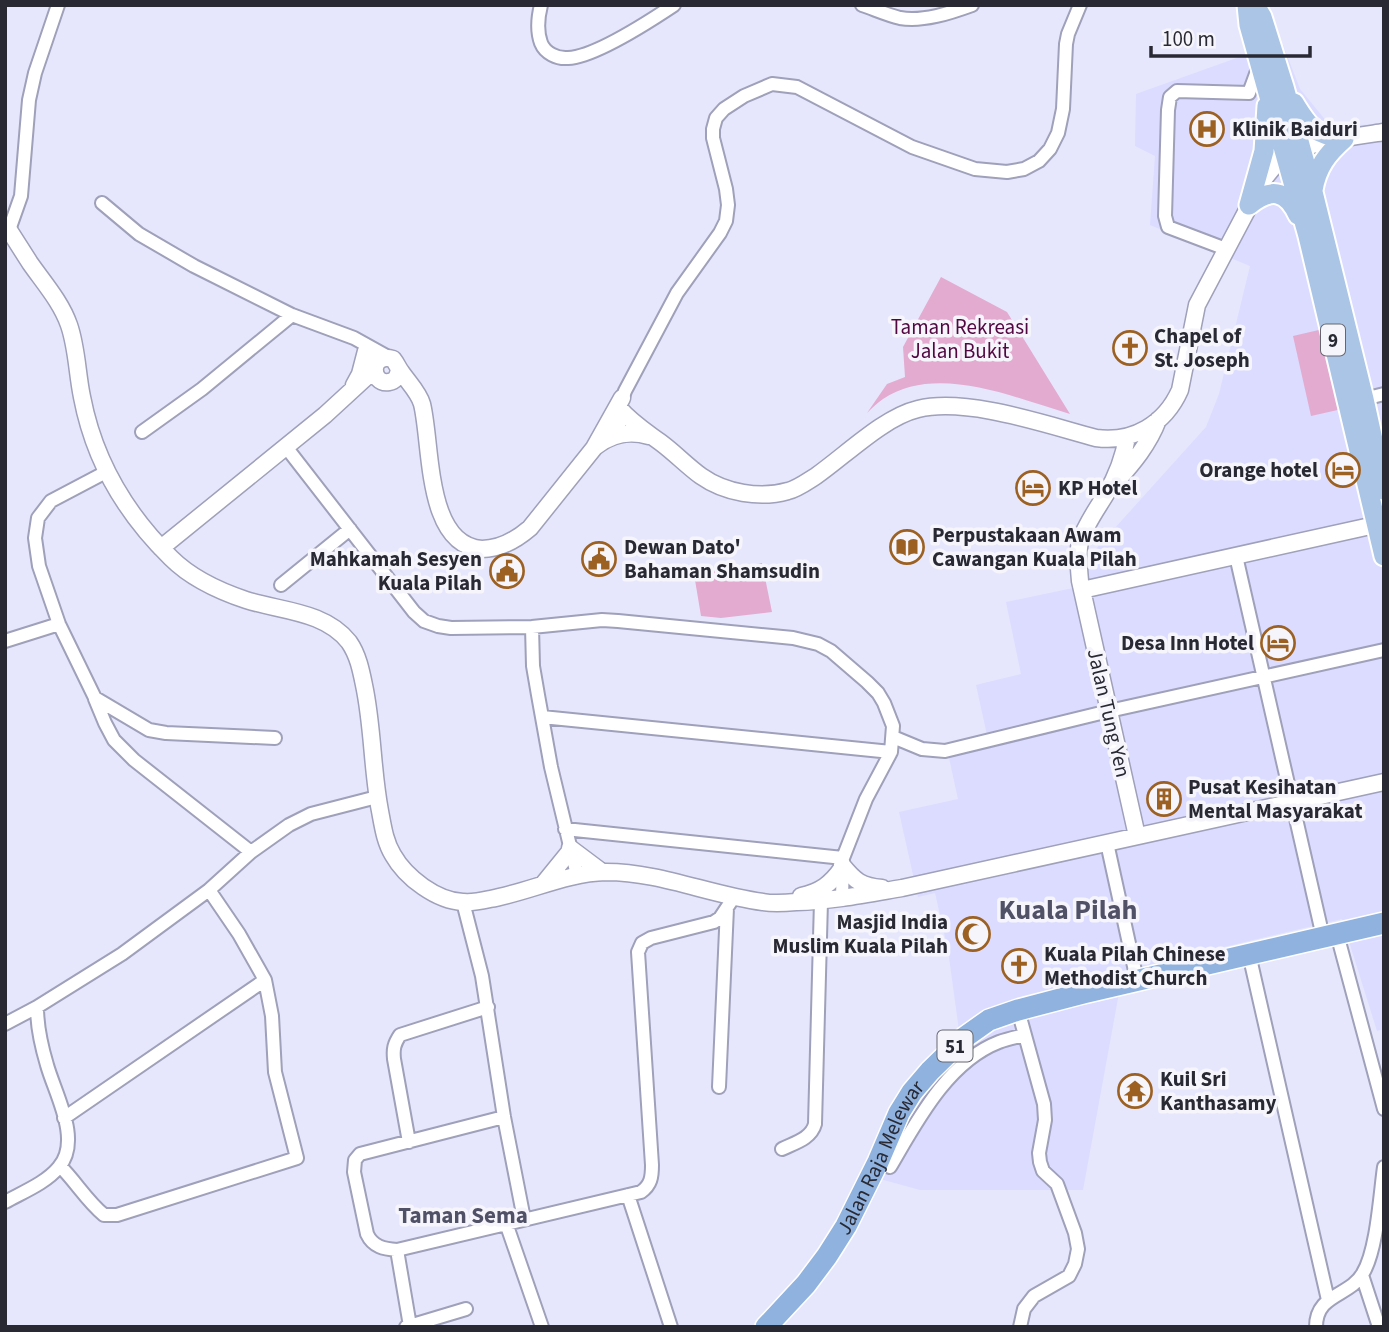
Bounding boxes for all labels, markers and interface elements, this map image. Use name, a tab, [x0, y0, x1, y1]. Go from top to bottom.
scale bar	[1151, 14, 1310, 58]
text: 100 m	[1162, 24, 1215, 54]
hospital icon: Klinik Baiduri	[1188, 110, 1226, 148]
place label: Klinik Baiduri	[1232, 114, 1358, 144]
park label: Taman Rekreasi Jalan Bukit	[891, 312, 1029, 366]
place label: Chapel of St. Joseph	[1154, 321, 1250, 375]
road number: 9	[1321, 324, 1345, 356]
church icon: Chapel of St. Joseph	[1111, 329, 1149, 367]
hotel icon: Orange hotel	[1324, 451, 1362, 489]
place label: Orange hotel	[1199, 455, 1318, 485]
hotel icon: KP Hotel	[1014, 469, 1052, 507]
place label: KP Hotel	[1058, 473, 1137, 503]
place label: Perpustakaan Awam Cawangan Kuala Pilah	[932, 520, 1137, 574]
library icon: Perpustakaan Awam Cawangan Kuala Pilah	[888, 528, 926, 566]
place label: Dewan Dato' Bahaman Shamsudin	[624, 532, 820, 586]
public building icon: Dewan Dato' Bahaman Shamsudin	[580, 540, 618, 578]
place label: Mahkamah Sesyen Kuala Pilah	[310, 544, 482, 598]
public building icon: Mahkamah Sesyen Kuala Pilah	[488, 552, 526, 590]
hotel icon: Desa Inn Hotel	[1259, 624, 1297, 662]
place label: Desa Inn Hotel	[1121, 628, 1254, 658]
street label: Jalan Tung Yen	[1080, 646, 1138, 780]
place label: Pusat Kesihatan Mental Masyarakat	[1188, 772, 1363, 826]
building icon: Pusat Kesihatan Mental Masyarakat	[1145, 780, 1183, 818]
district label: Kuala Pilah	[998, 890, 1138, 930]
place label: Masjid India Muslim Kuala Pilah	[772, 907, 948, 961]
mosque icon: Masjid India Muslim Kuala Pilah	[954, 915, 992, 953]
place label: Kuala Pilah Chinese Methodist Church	[1044, 939, 1226, 993]
church icon: Kuala Pilah Chinese Methodist Church	[1000, 947, 1038, 985]
road number: 51	[937, 1030, 972, 1062]
place label: Kuil Sri Kanthasamy	[1160, 1064, 1276, 1118]
temple icon: Kuil Sri Kanthasamy	[1116, 1072, 1154, 1110]
street label: Jalan Raja Melewar	[829, 1073, 932, 1241]
district label: Taman Sema	[398, 1199, 528, 1232]

